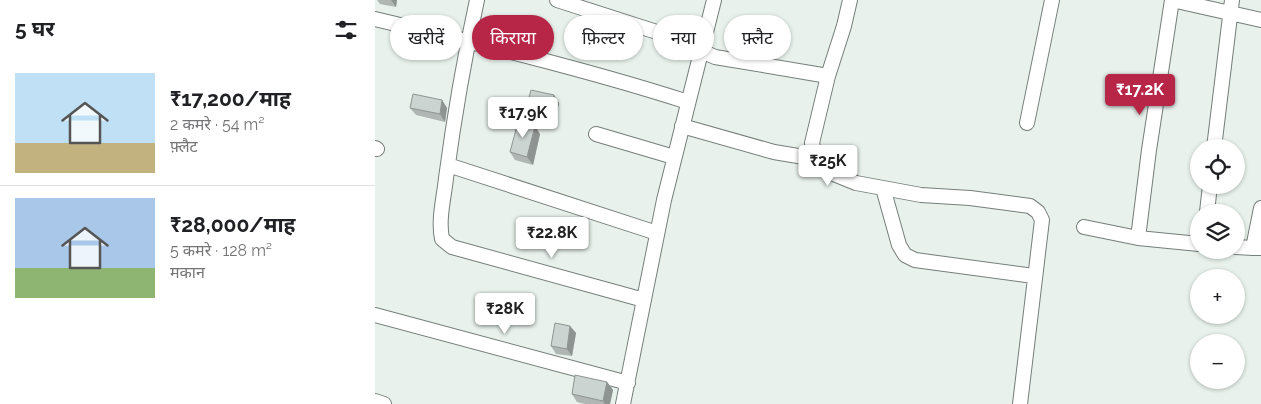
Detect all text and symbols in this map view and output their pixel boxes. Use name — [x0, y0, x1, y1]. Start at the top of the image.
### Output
chip: खरीदें — [390, 15, 462, 60]
chip: किराया — [472, 15, 554, 60]
chip: फ़िल्टर — [564, 15, 643, 60]
chip: नया — [653, 15, 714, 60]
chip: फ़्लैट — [724, 15, 791, 60]
text: 5 घर — [15, 16, 55, 41]
icon: filters — [332, 16, 360, 44]
pin: ₹17.2K — [1099, 74, 1181, 116]
text: ₹17.2K — [1116, 80, 1164, 99]
text: ₹17,200/माह — [170, 86, 291, 111]
icon: home — [55, 93, 115, 153]
pin: ₹17.9K — [482, 96, 564, 139]
text: ₹17.9K — [499, 103, 547, 122]
text: 2 कमरे · 54 m² — [170, 115, 264, 134]
text: फ़्लैट — [170, 137, 198, 156]
map controls — [1190, 139, 1245, 389]
button: locate — [1190, 139, 1245, 194]
pin: ₹25K — [798, 144, 858, 187]
text: ₹25K — [809, 151, 847, 170]
button: layers — [1190, 204, 1245, 259]
text: ₹28,000/माह — [170, 212, 296, 237]
pin: ₹22.8K — [511, 216, 593, 259]
icon: home — [55, 218, 115, 278]
text: ₹22.8K — [527, 223, 577, 242]
text: 5 कमरे · 128 m² — [170, 241, 272, 260]
text: मकान — [170, 263, 205, 282]
button: + — [1190, 269, 1245, 324]
pin: ₹28K — [475, 292, 535, 335]
text: ₹28K — [486, 299, 524, 318]
button: − — [1190, 334, 1245, 389]

